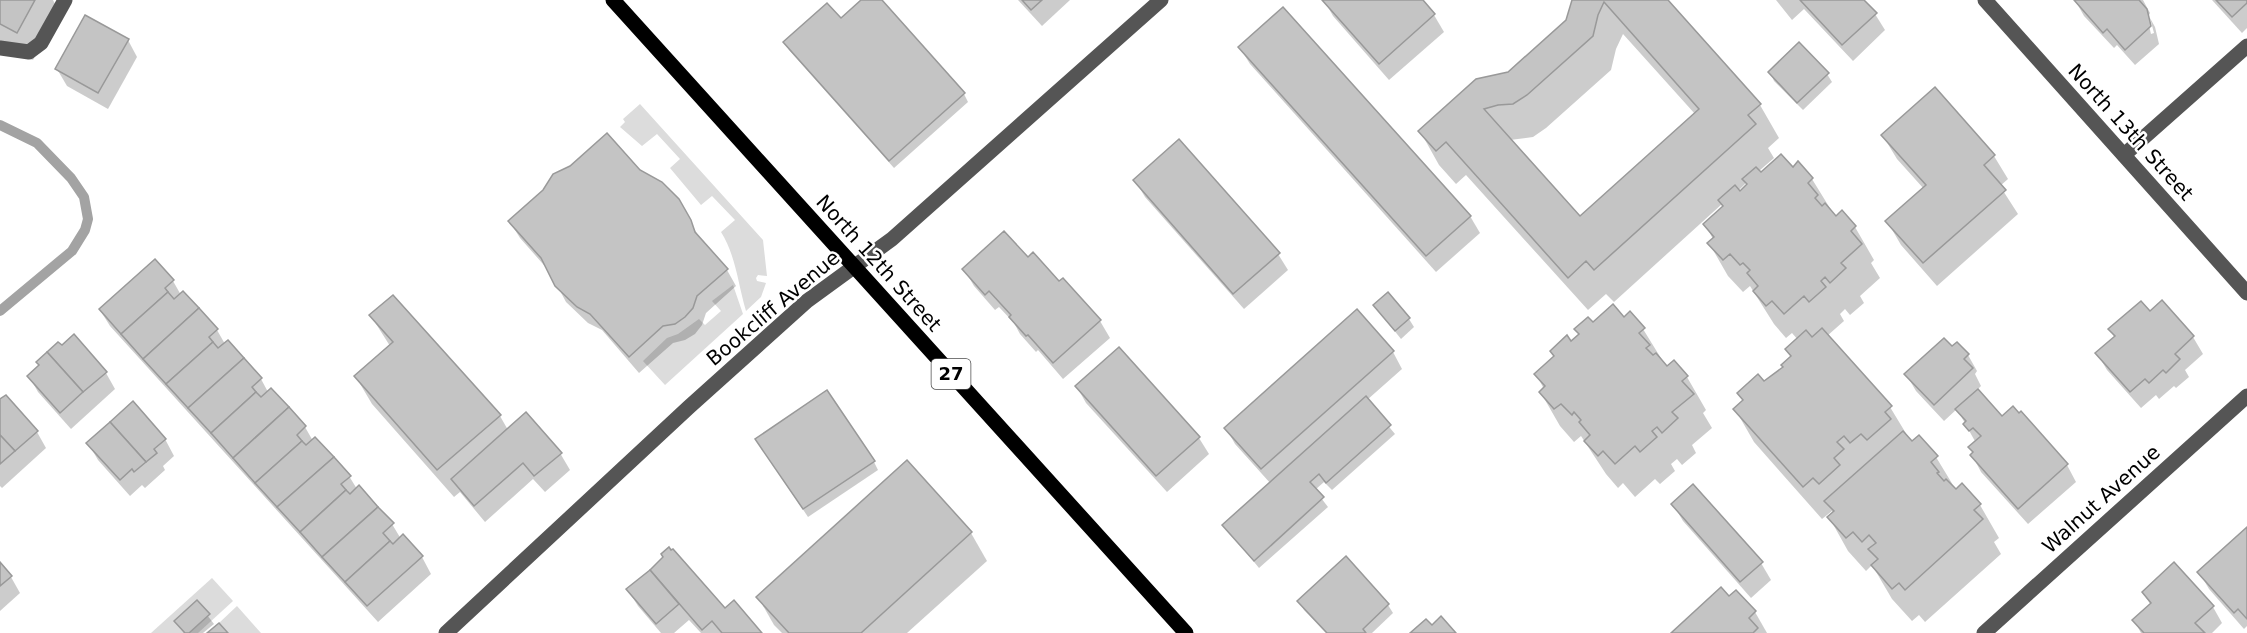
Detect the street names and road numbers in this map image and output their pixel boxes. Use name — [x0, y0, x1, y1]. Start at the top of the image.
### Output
street label: North 13th Street — [2063, 59, 2199, 205]
street label: North 12th Street — [811, 190, 947, 336]
street label: Bookcliff Avenue — [702, 245, 844, 371]
road number: 27 — [932, 359, 970, 389]
street label: Walnut Avenue — [2037, 440, 2165, 558]

